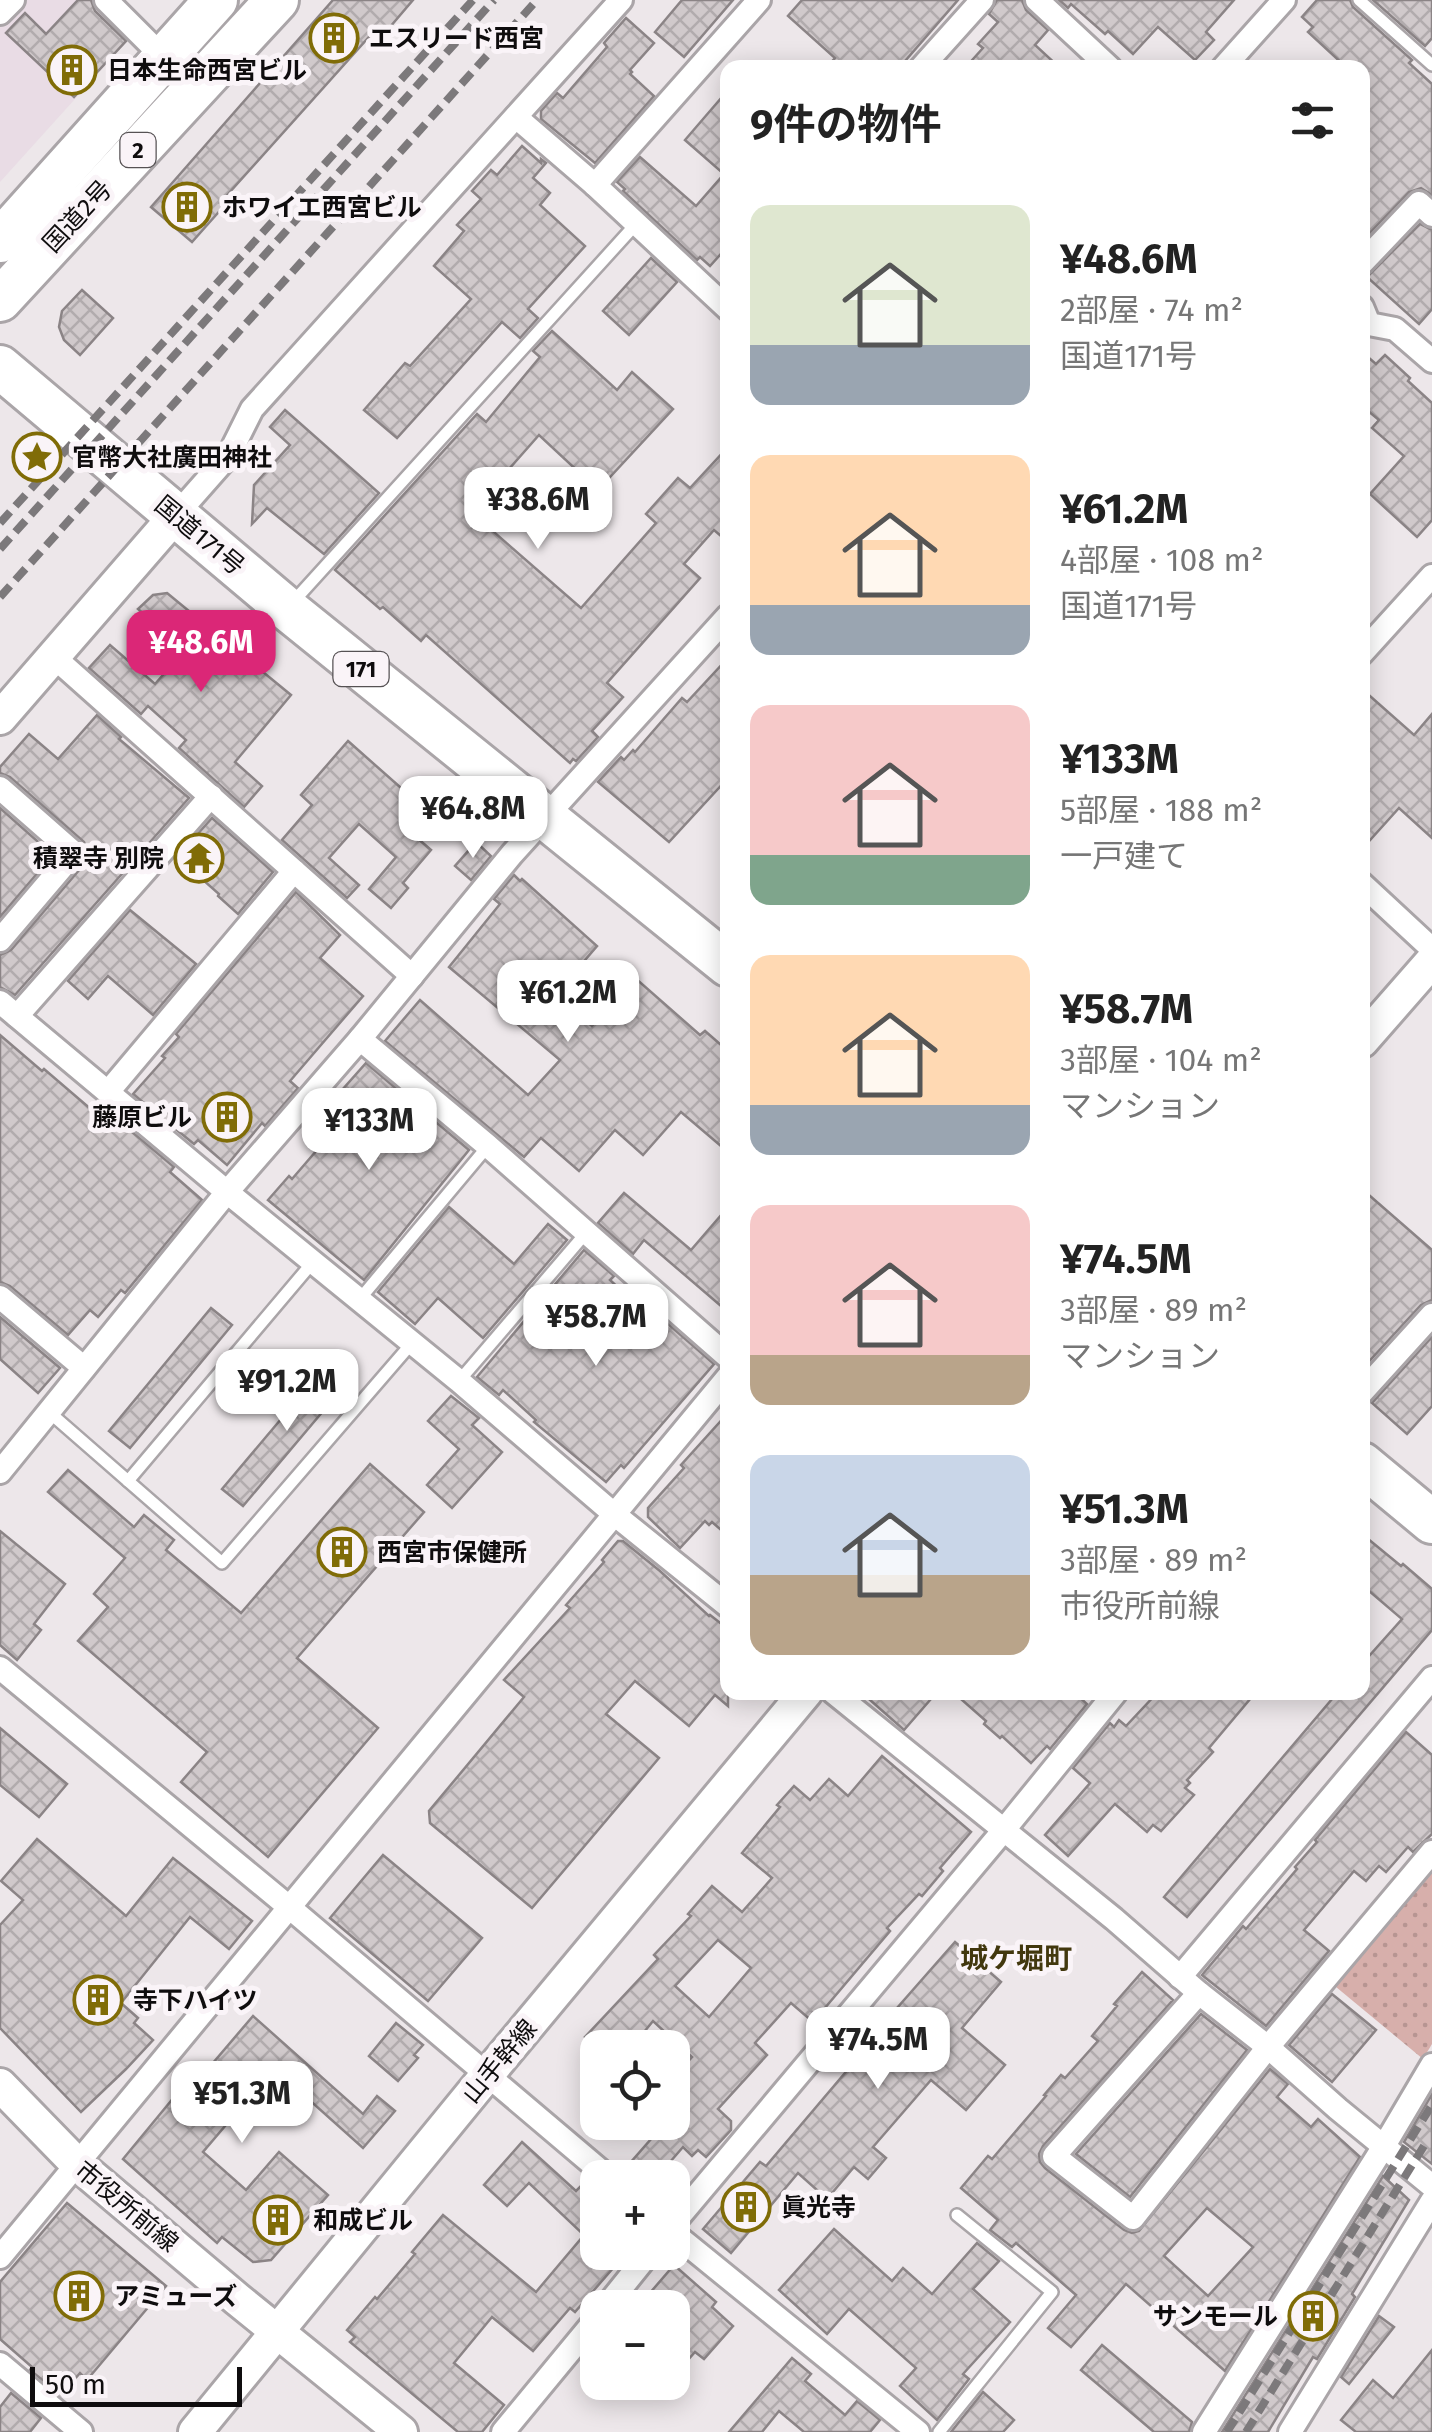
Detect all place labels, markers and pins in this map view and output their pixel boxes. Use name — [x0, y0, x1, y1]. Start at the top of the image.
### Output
building icon: エスリード西宮 — [308, 12, 360, 64]
place label: エスリード西宮 — [369, 24, 544, 54]
building icon: 日本生命西宮ビル — [46, 44, 98, 96]
place label: 日本生命西宮ビル — [107, 56, 307, 86]
building icon: ホワイエ西宮ビル — [161, 181, 213, 233]
place label: ホワイエ西宮ビル — [222, 193, 422, 223]
place icon: 官幣大社廣田神社 — [11, 431, 63, 483]
place label: 官幣大社廣田神社 — [72, 443, 272, 473]
pin: ¥38.6M — [457, 467, 619, 552]
pin: ¥48.6M — [120, 610, 282, 695]
pin: ¥64.8M — [392, 776, 554, 861]
temple icon: 積翠寺 別院 — [173, 832, 225, 884]
place label: 積翠寺 別院 — [33, 844, 164, 874]
pin: ¥61.2M — [487, 960, 649, 1045]
pin: ¥133M — [299, 1088, 439, 1173]
building icon: 藤原ビル — [201, 1091, 253, 1143]
place label: 藤原ビル — [92, 1103, 192, 1133]
pin: ¥58.7M — [515, 1284, 677, 1369]
pin: ¥91.2M — [206, 1349, 368, 1434]
building icon: 西宮市保健所 — [316, 1526, 368, 1578]
place label: 西宮市保健所 — [377, 1538, 527, 1568]
building icon: 寺下ハイツ — [72, 1974, 124, 2026]
place label: 寺下ハイツ — [133, 1986, 258, 2016]
pin: ¥74.5M — [797, 2007, 959, 2092]
pin: ¥51.3M — [161, 2061, 323, 2146]
building icon: 眞光寺 — [720, 2181, 772, 2233]
place label: 眞光寺 — [781, 2193, 856, 2223]
building icon: 和成ビル — [252, 2194, 304, 2246]
place label: 和成ビル — [313, 2206, 413, 2236]
building icon: アミューズ — [53, 2270, 105, 2322]
place label: アミューズ — [114, 2282, 237, 2312]
building icon: サンモール — [1287, 2290, 1339, 2342]
place label: サンモール — [1153, 2302, 1278, 2332]

